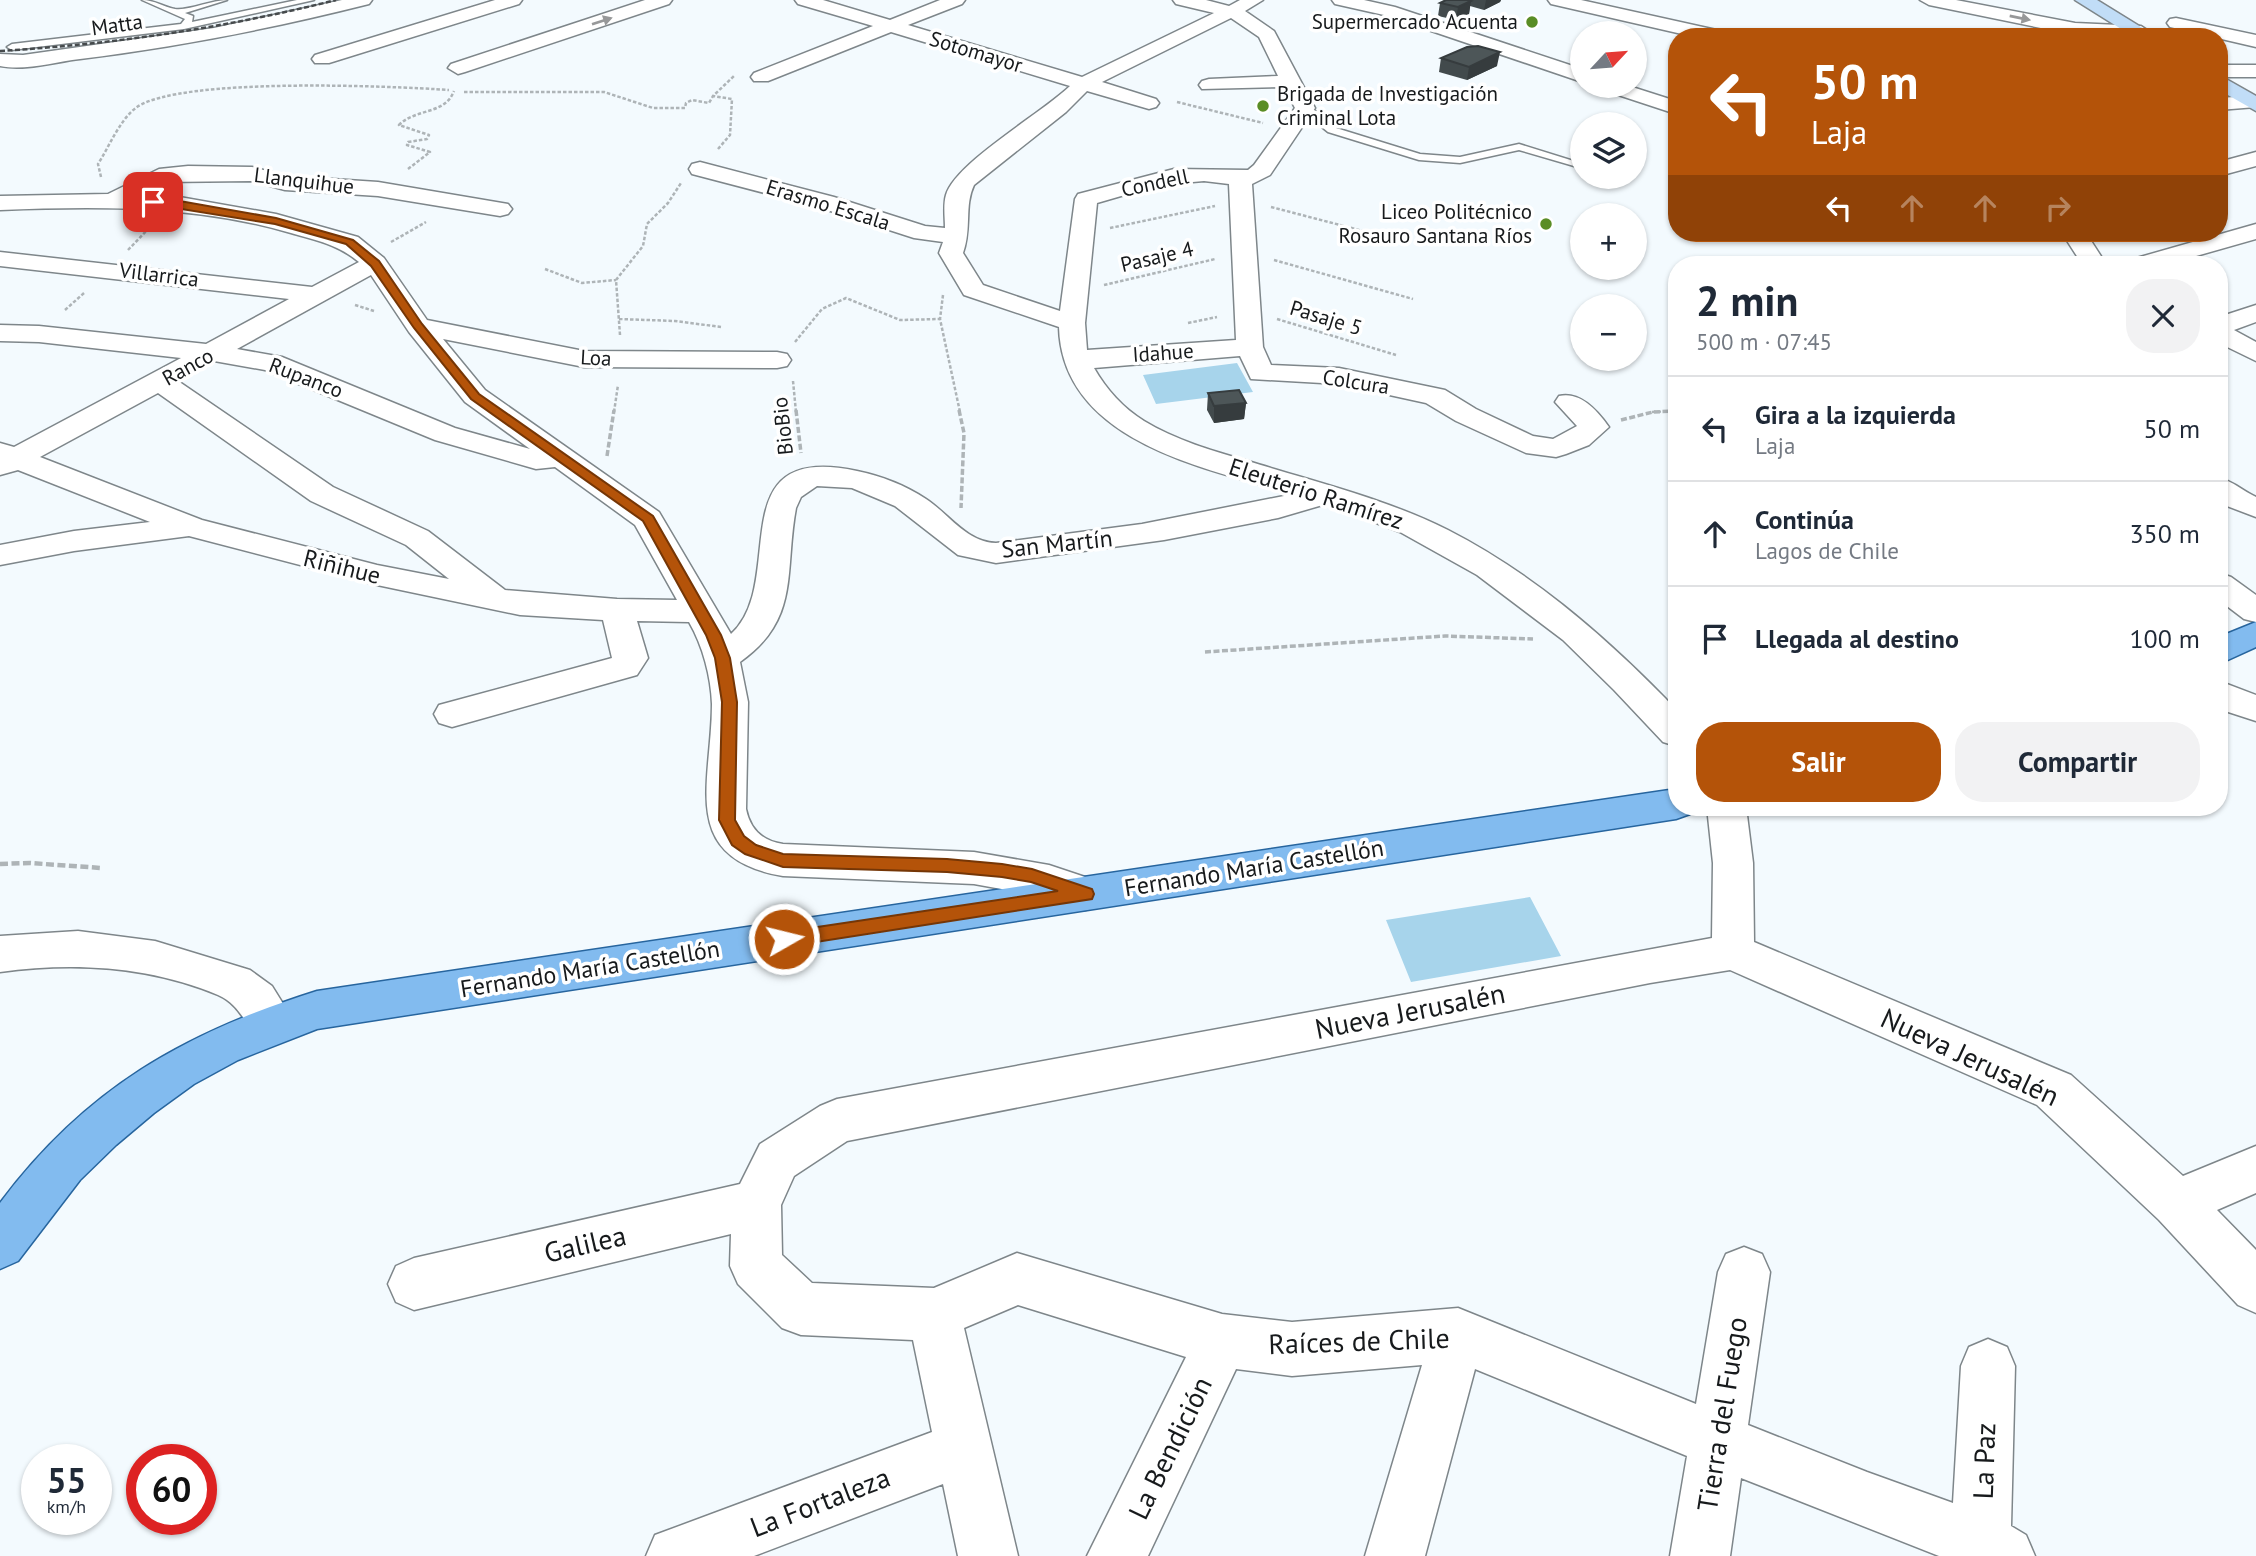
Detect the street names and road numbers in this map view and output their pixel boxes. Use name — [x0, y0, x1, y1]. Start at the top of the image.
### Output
street label: Matta — [89, 8, 144, 41]
street label: Sotomayor — [926, 25, 1026, 78]
street label: Llanquihue — [252, 161, 356, 200]
street label: Condell — [1119, 162, 1191, 203]
street label: Erasmo Escala — [763, 173, 893, 236]
street label: Pasaje 4 — [1118, 235, 1196, 278]
street label: Villarrica — [117, 256, 200, 293]
street label: Pasaje 5 — [1287, 294, 1365, 341]
street label: Idahue — [1131, 337, 1194, 368]
street label: Ranco — [157, 342, 218, 392]
street label: Loa — [580, 343, 612, 372]
street label: Rupanco — [265, 351, 347, 404]
street label: Colcura — [1321, 363, 1391, 400]
street label: BioBio — [766, 396, 799, 456]
street label: Eleuterio Ramírez — [1225, 451, 1407, 536]
street label: San Martín — [1000, 522, 1114, 565]
street label: Riñihue — [300, 542, 384, 591]
street label: Fernando María Castellón — [1122, 832, 1386, 903]
street label: Fernando María Castellón — [458, 933, 722, 1004]
street label: Nueva Jerusalén — [1312, 974, 1508, 1047]
street label: Nueva Jerusalén — [1875, 999, 2065, 1114]
street label: Galilea — [540, 1216, 629, 1271]
street label: Tierra del Fuego — [1688, 1314, 1755, 1514]
street label: Raíces de Chile — [1268, 1319, 1450, 1362]
street label: La Bendición — [1119, 1370, 1220, 1525]
street label: La Paz — [1964, 1422, 2003, 1500]
street label: La Fortaleza — [745, 1458, 895, 1545]

